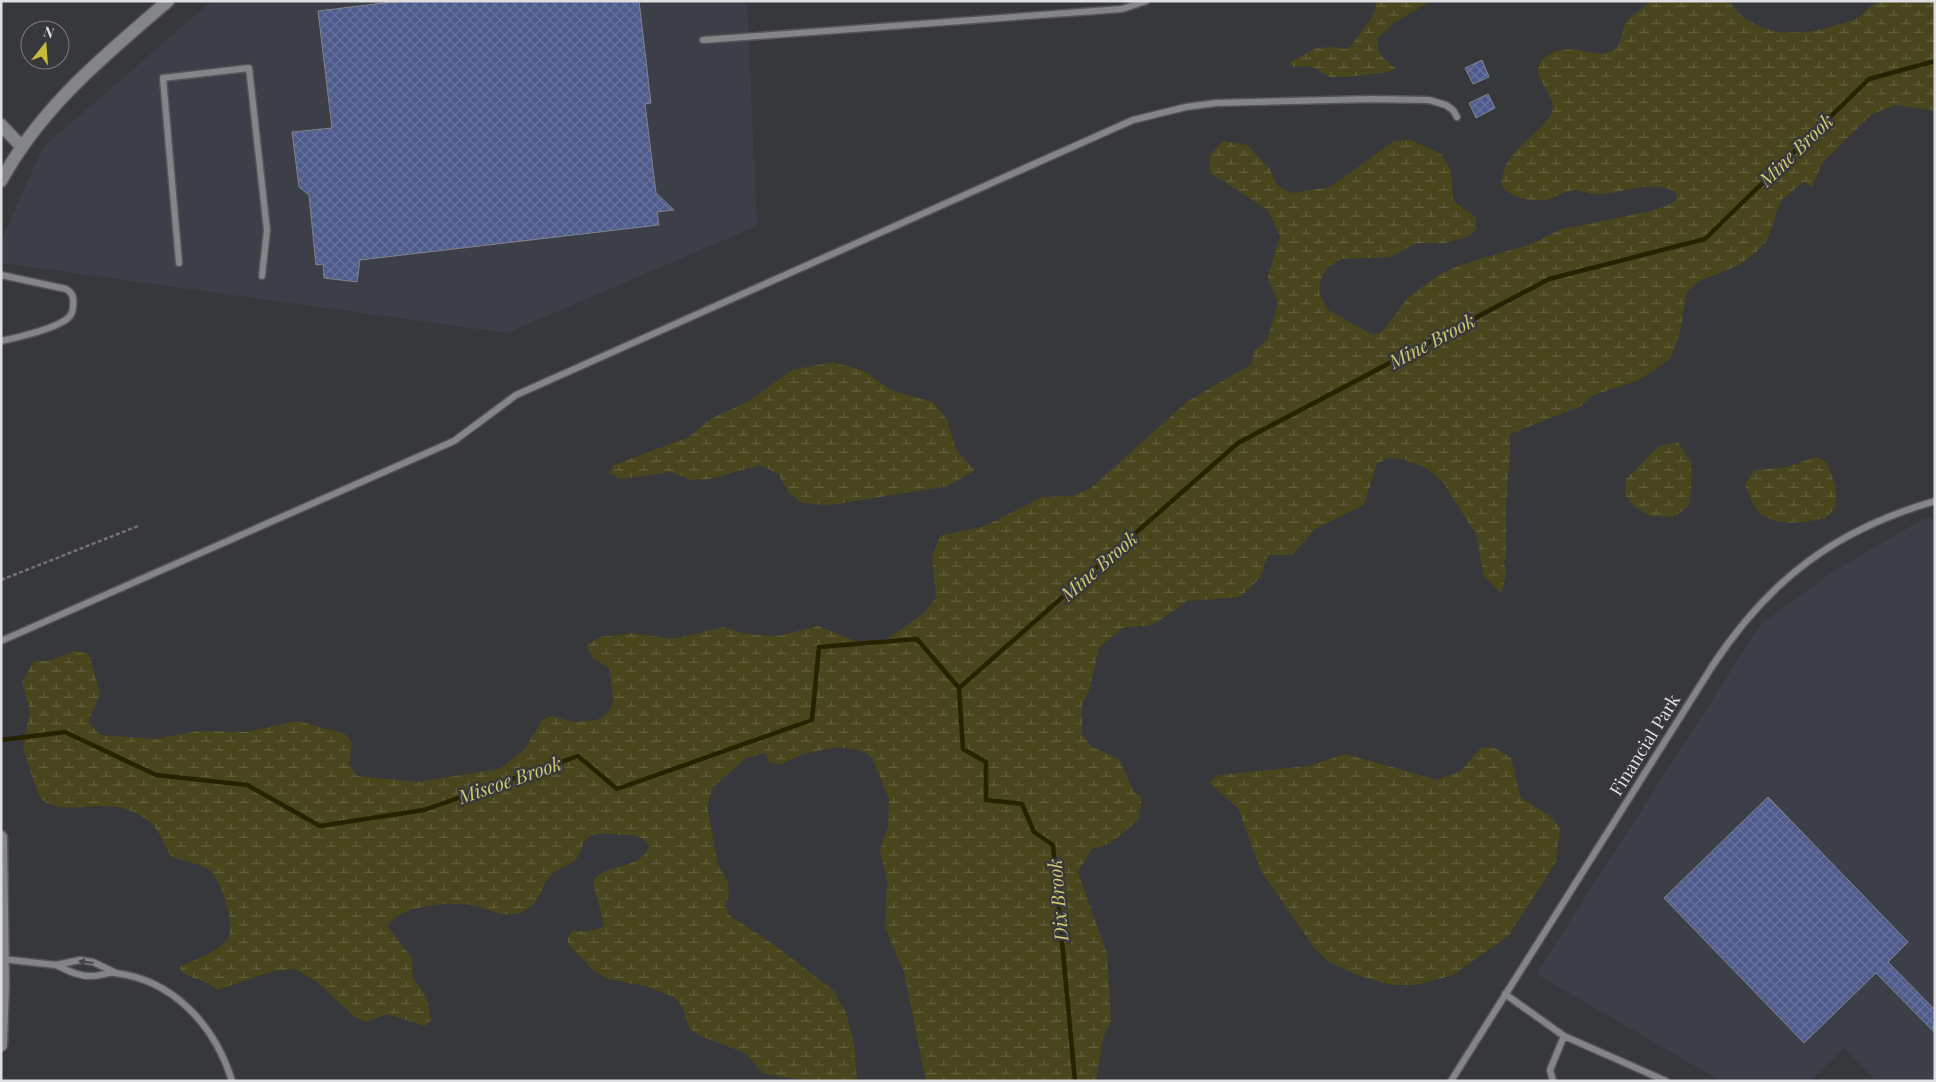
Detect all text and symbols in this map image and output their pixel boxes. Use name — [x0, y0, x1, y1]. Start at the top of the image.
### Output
north arrow — [20, 20, 70, 70]
text: N — [41, 22, 57, 43]
water label: Mine Brook — [1752, 107, 1838, 192]
water label: Mine Brook — [1383, 306, 1479, 374]
water label: Mine Brook — [1054, 524, 1143, 607]
street label: Financial Park — [1603, 689, 1685, 800]
water label: Miscoe Brook — [454, 749, 565, 809]
water label: Dix Brook — [1040, 858, 1074, 943]
one-way arrow — [77, 958, 93, 966]

